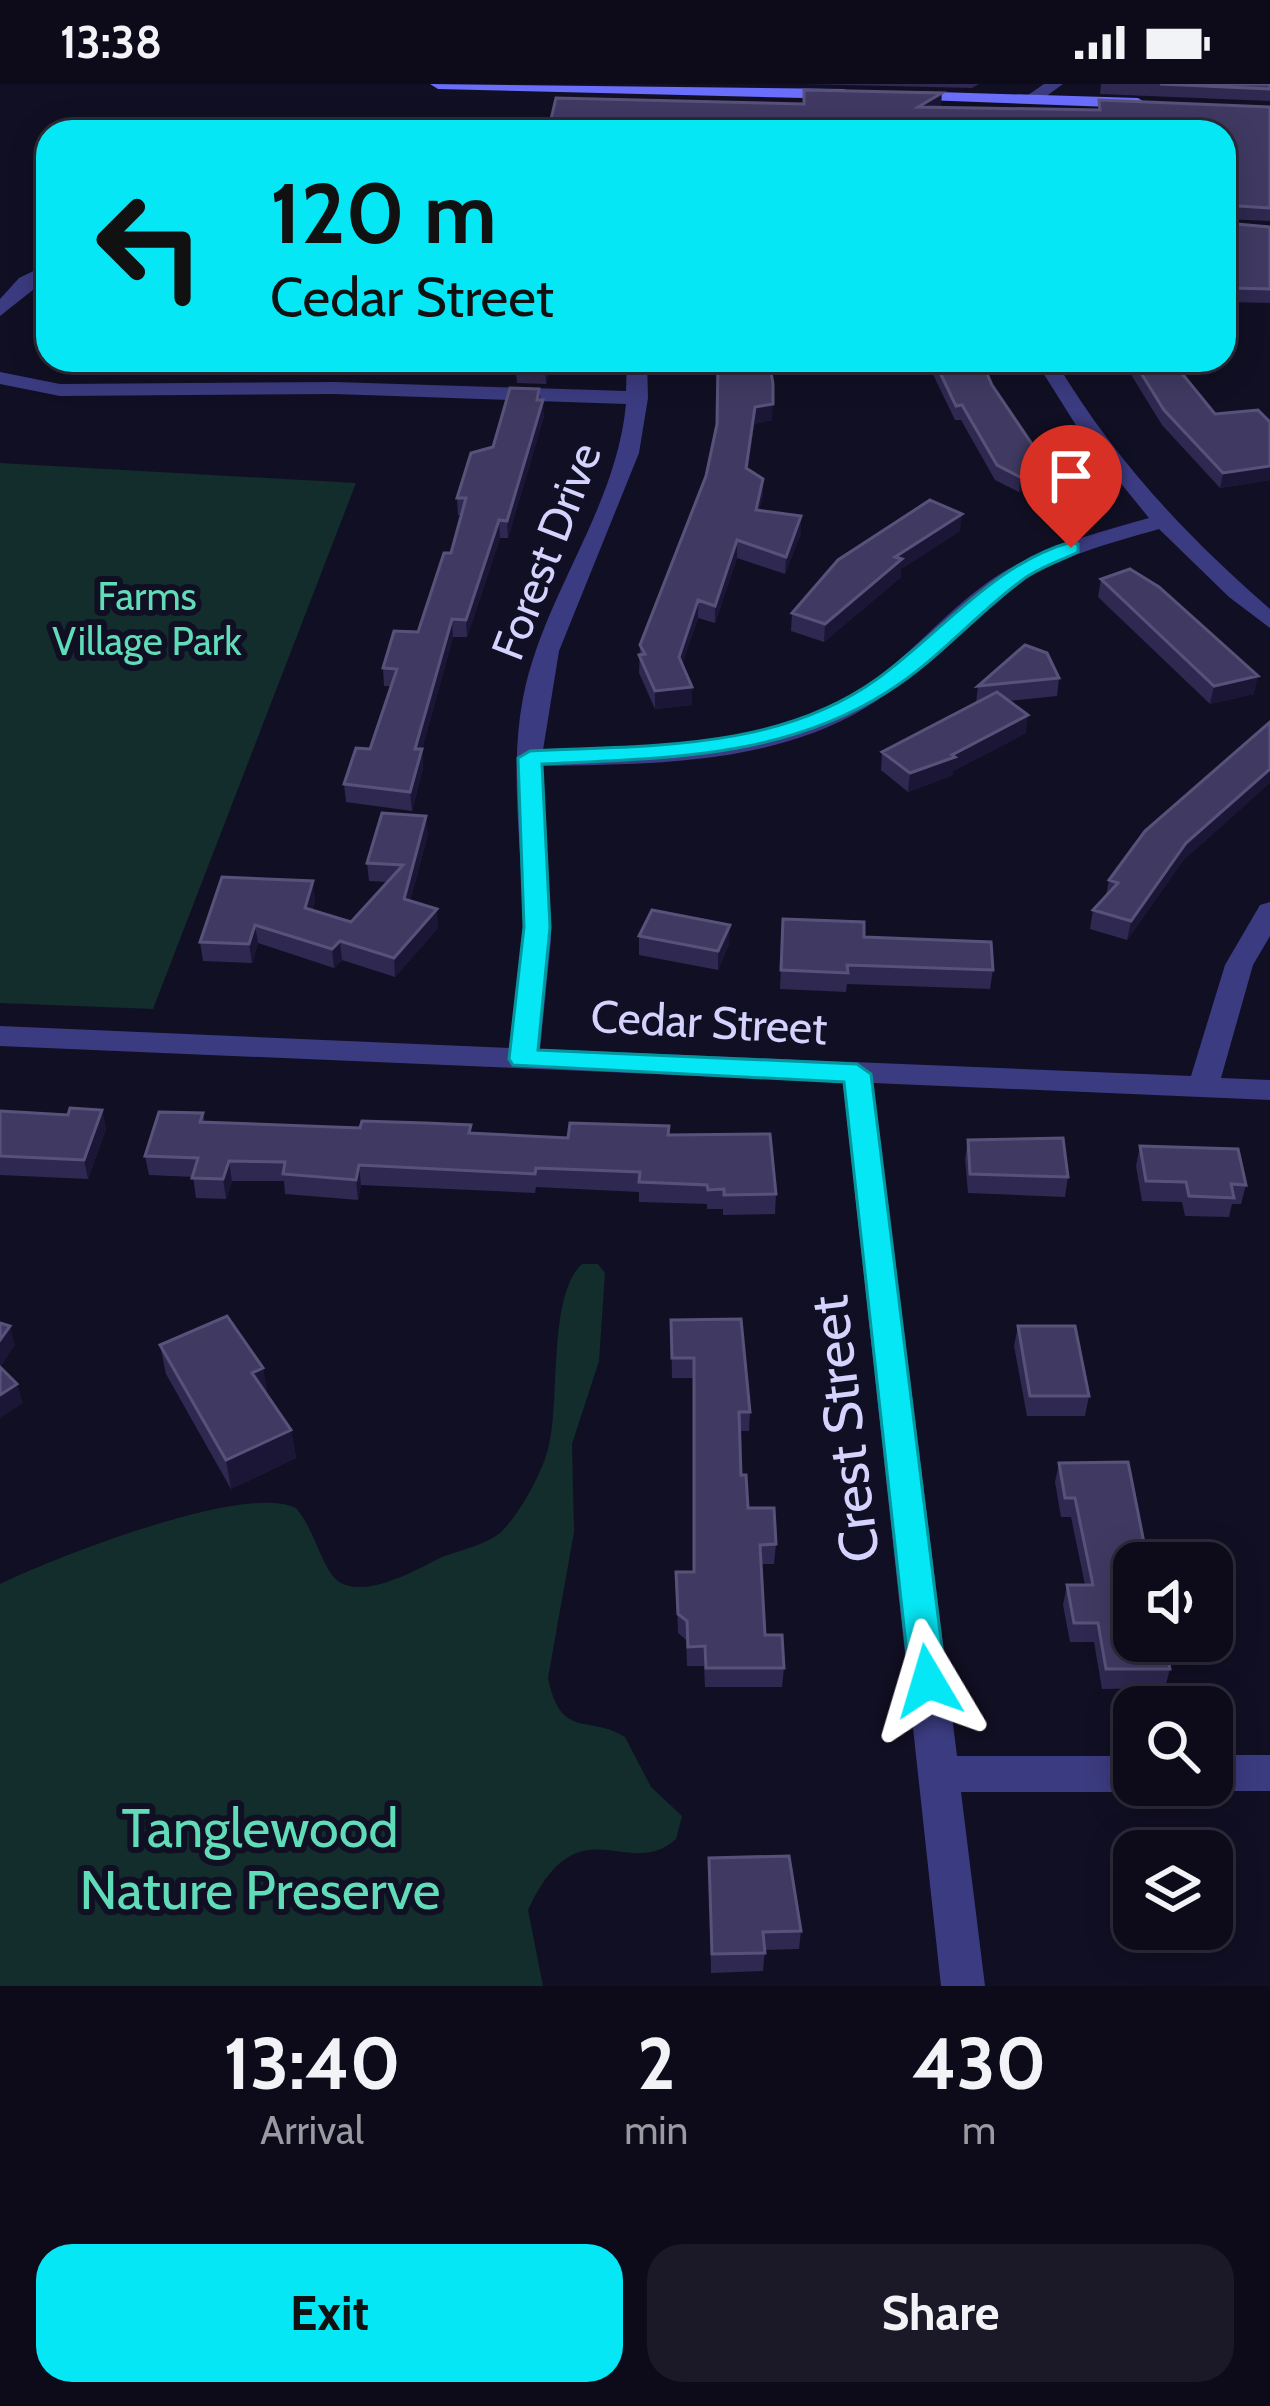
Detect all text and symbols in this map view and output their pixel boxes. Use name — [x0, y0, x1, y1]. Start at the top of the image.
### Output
text: 13:38 — [60, 15, 162, 69]
text: 120 m — [270, 162, 497, 264]
icon: left — [72, 168, 228, 324]
text: Cedar Street — [270, 264, 554, 330]
pin — [1020, 425, 1122, 548]
street label: Forest Drive — [480, 435, 612, 667]
icon: arrive — [1038, 443, 1104, 509]
park label: Farms Village Park — [52, 572, 242, 665]
street label: Cedar Street — [589, 989, 829, 1055]
street label: Crest Street — [795, 1292, 893, 1566]
map controls — [1113, 1542, 1233, 1950]
button: sound — [1113, 1542, 1233, 1662]
position arrow — [865, 1618, 991, 1744]
button: search — [1113, 1686, 1233, 1806]
park label: Tanglewood Nature Preserve — [80, 1795, 440, 1923]
button: layers — [1113, 1830, 1233, 1950]
text: 13:40 — [224, 2020, 401, 2107]
text: 2 — [637, 2020, 675, 2107]
text: 430 — [912, 2020, 1046, 2107]
text: Arrival — [260, 2106, 364, 2154]
text: min — [624, 2106, 688, 2154]
text: m — [962, 2106, 996, 2154]
button: Exit — [36, 2244, 623, 2382]
button: Share — [647, 2244, 1234, 2382]

